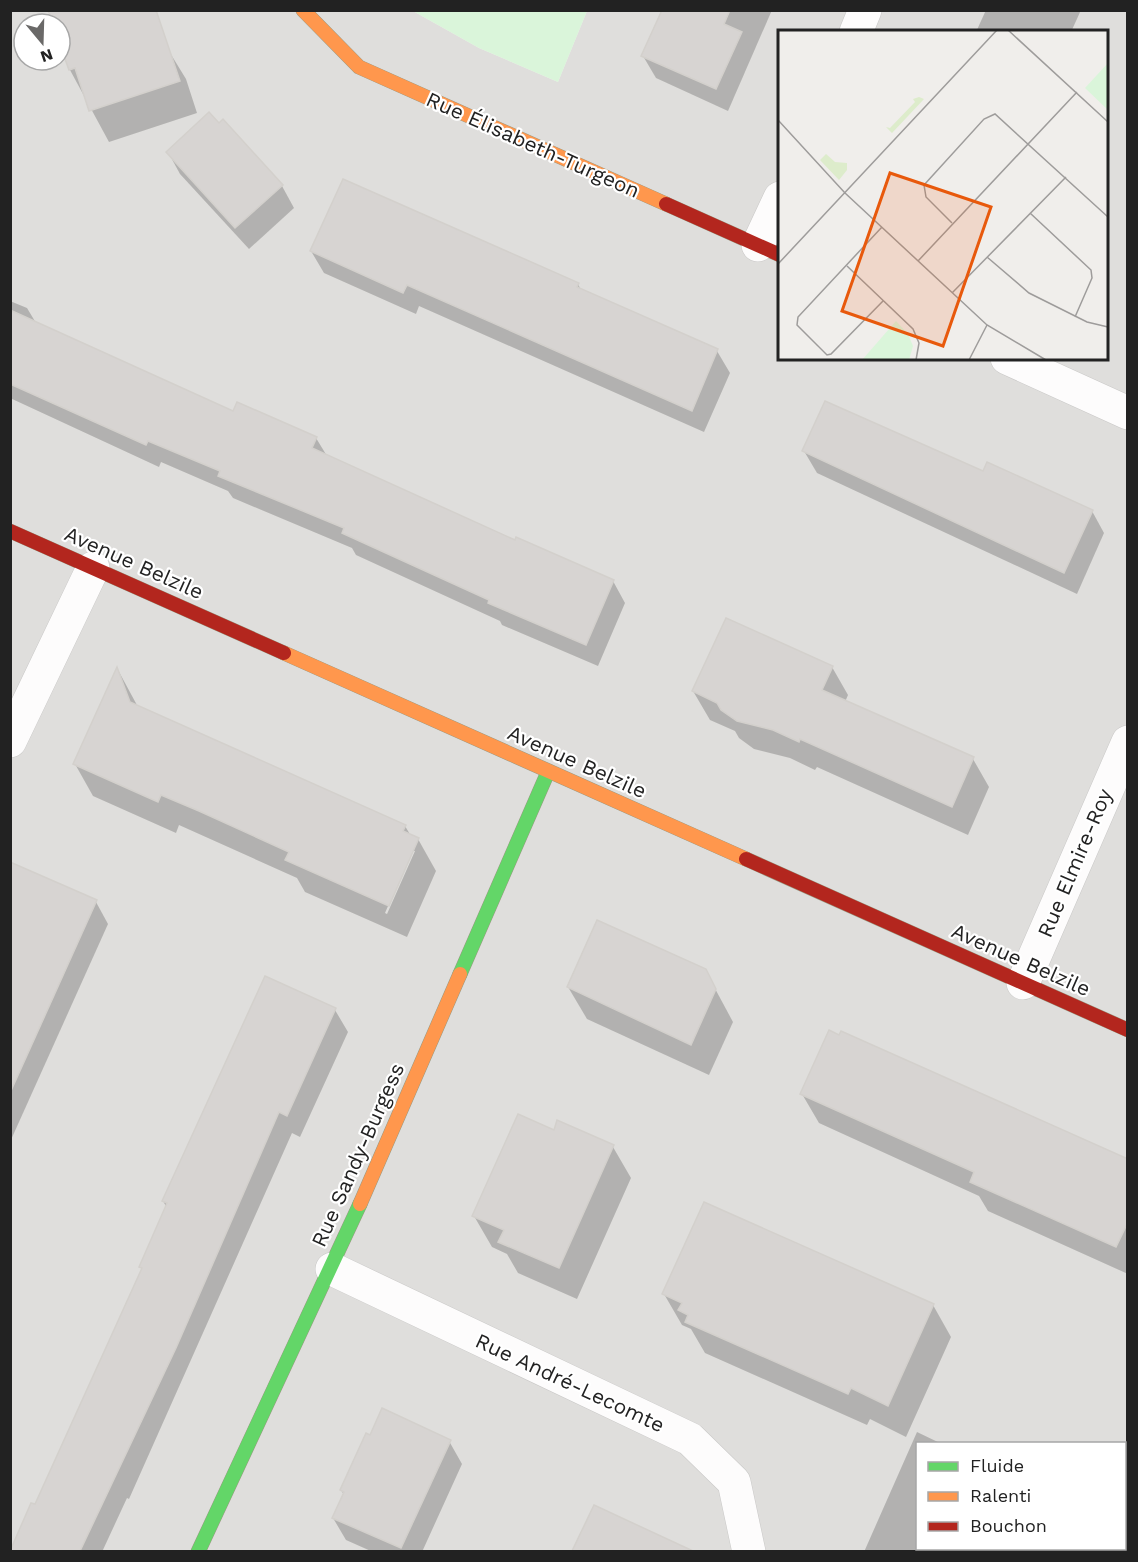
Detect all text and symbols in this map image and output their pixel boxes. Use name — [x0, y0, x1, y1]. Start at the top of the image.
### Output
north arrow — [12, 12, 72, 72]
inset map — [778, 30, 1108, 360]
text: N — [38, 45, 55, 67]
street label: Rue Élisabeth-Turgeon — [423, 86, 644, 203]
street label: Avenue Belzile — [61, 521, 207, 604]
street label: Avenue Belzile — [504, 720, 650, 803]
street label: Rue Elmire-Roy — [1032, 785, 1117, 941]
street label: Avenue Belzile — [948, 918, 1094, 1001]
street label: Rue Sandy-Burgess — [306, 1059, 409, 1251]
street label: Rue André-Lecomte — [472, 1328, 669, 1437]
legend — [916, 1442, 1126, 1550]
text: Fluide — [970, 1455, 1024, 1476]
text: Ralenti — [970, 1485, 1031, 1506]
text: Bouchon — [970, 1515, 1047, 1536]

